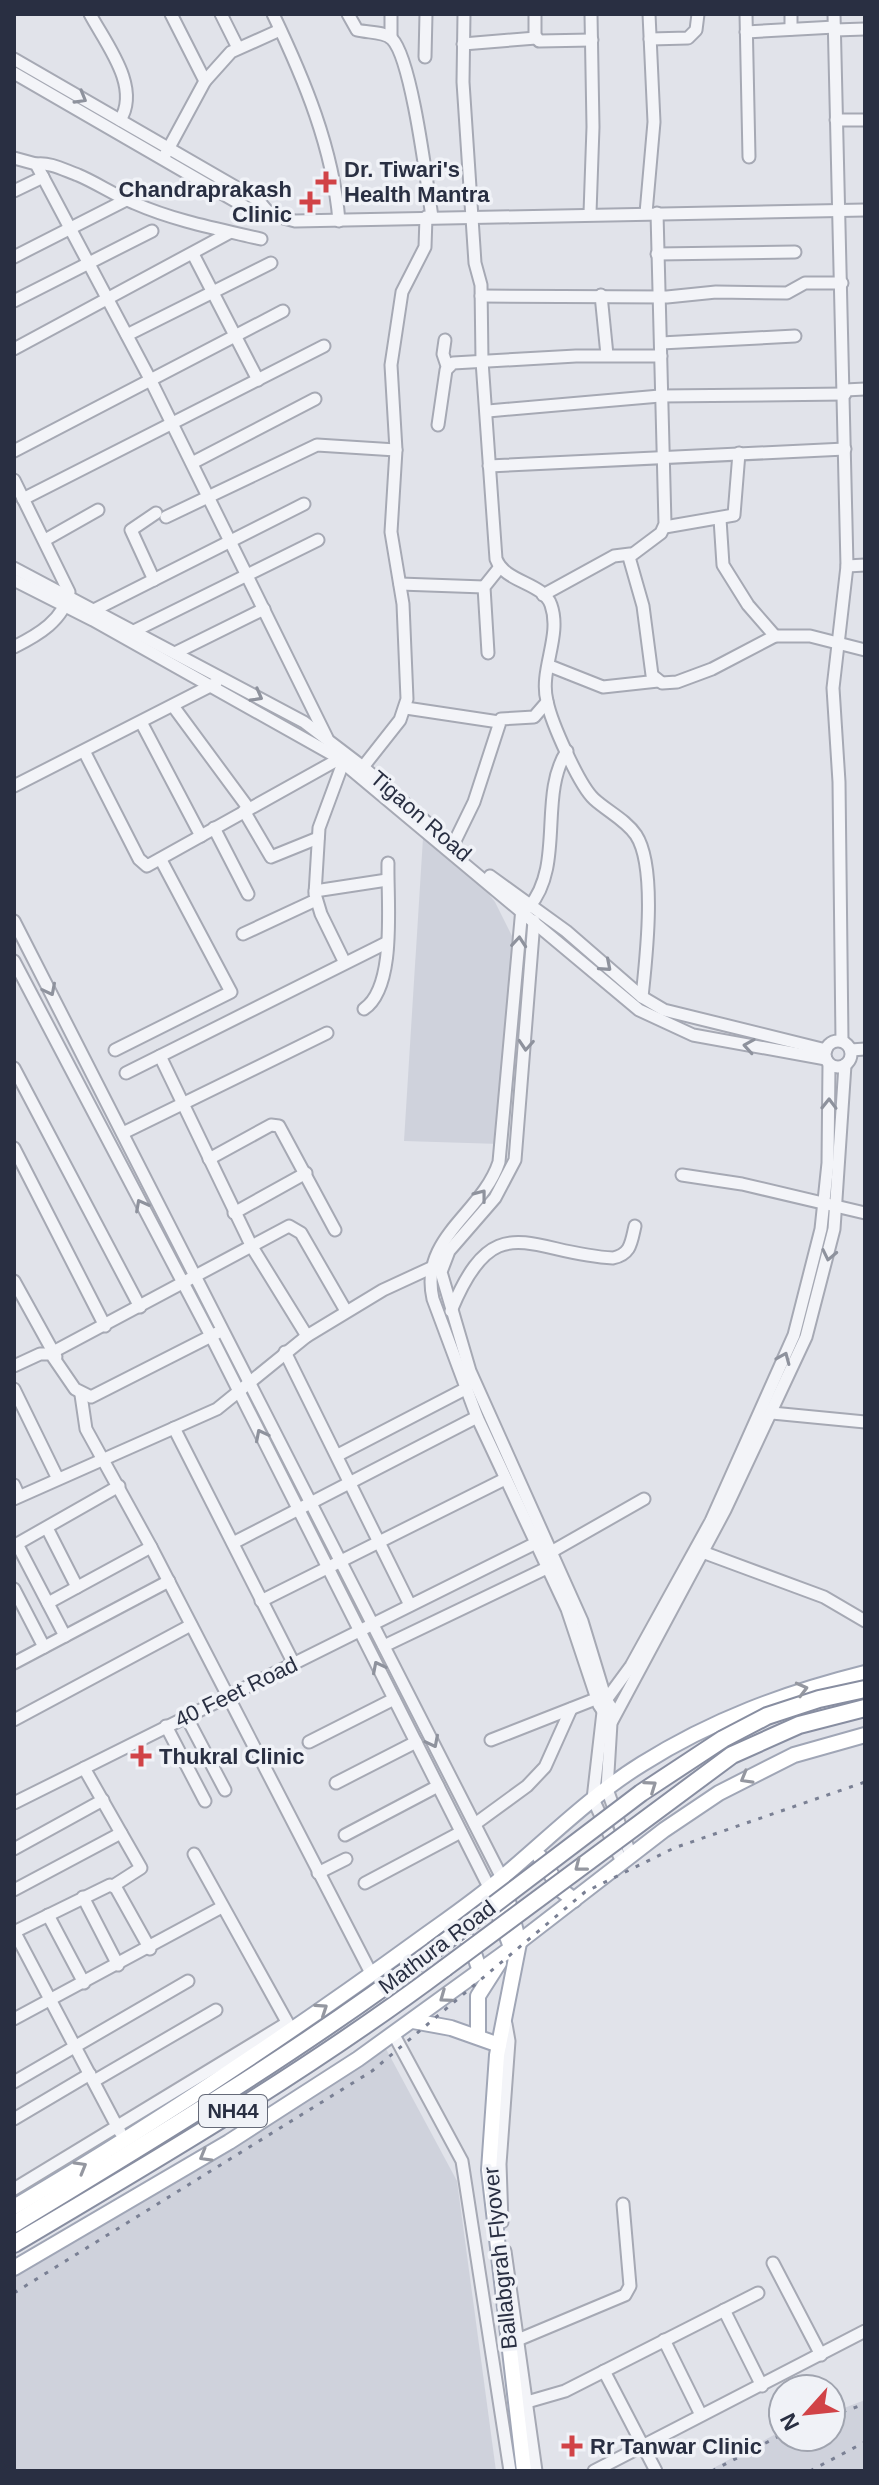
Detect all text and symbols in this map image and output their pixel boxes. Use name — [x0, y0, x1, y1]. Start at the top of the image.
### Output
one-way arrow — [73, 88, 87, 104]
place label: Dr. Tiwari's Health Mantra — [344, 157, 490, 207]
marker: Dr. Tiwari's Health Mantra — [315, 171, 337, 193]
place label: Chandraprakash Clinic — [118, 177, 292, 227]
marker: Chandraprakash Clinic — [299, 191, 321, 213]
one-way arrow — [248, 686, 263, 701]
street label: Tigaon Road — [366, 766, 476, 866]
one-way arrow — [510, 935, 527, 948]
one-way arrow — [597, 956, 611, 971]
one-way arrow — [40, 982, 55, 996]
one-way arrow — [518, 1039, 535, 1052]
one-way arrow — [742, 1039, 756, 1056]
one-way arrow — [820, 1097, 838, 1110]
one-way arrow — [471, 1189, 485, 1204]
one-way arrow — [136, 1198, 151, 1213]
one-way arrow — [821, 1247, 838, 1261]
one-way arrow — [774, 1352, 790, 1366]
one-way arrow — [256, 1429, 271, 1444]
street label: 40 Feet Road — [171, 1652, 301, 1732]
one-way arrow — [373, 1661, 388, 1676]
one-way arrow — [794, 1681, 808, 1698]
one-way arrow — [423, 1734, 439, 1749]
place label: Thukral Clinic — [159, 1744, 304, 1769]
marker: Thukral Clinic — [130, 1745, 152, 1767]
one-way arrow — [740, 1768, 755, 1784]
one-way arrow — [643, 1781, 657, 1796]
one-way arrow — [574, 1856, 589, 1870]
street label: Mathura Road — [374, 1895, 500, 1999]
one-way arrow — [440, 1987, 454, 2002]
one-way arrow — [313, 2004, 327, 2019]
road number: NH44 — [199, 2095, 267, 2127]
one-way arrow — [199, 2146, 214, 2162]
one-way arrow — [72, 2161, 87, 2177]
street label: Ballabgrah Flyover — [478, 2165, 522, 2351]
north arrow — [767, 2373, 847, 2453]
text: N — [775, 2409, 804, 2435]
place label: Rr Tanwar Clinic — [590, 2434, 762, 2459]
marker: Rr Tanwar Clinic — [561, 2435, 583, 2457]

